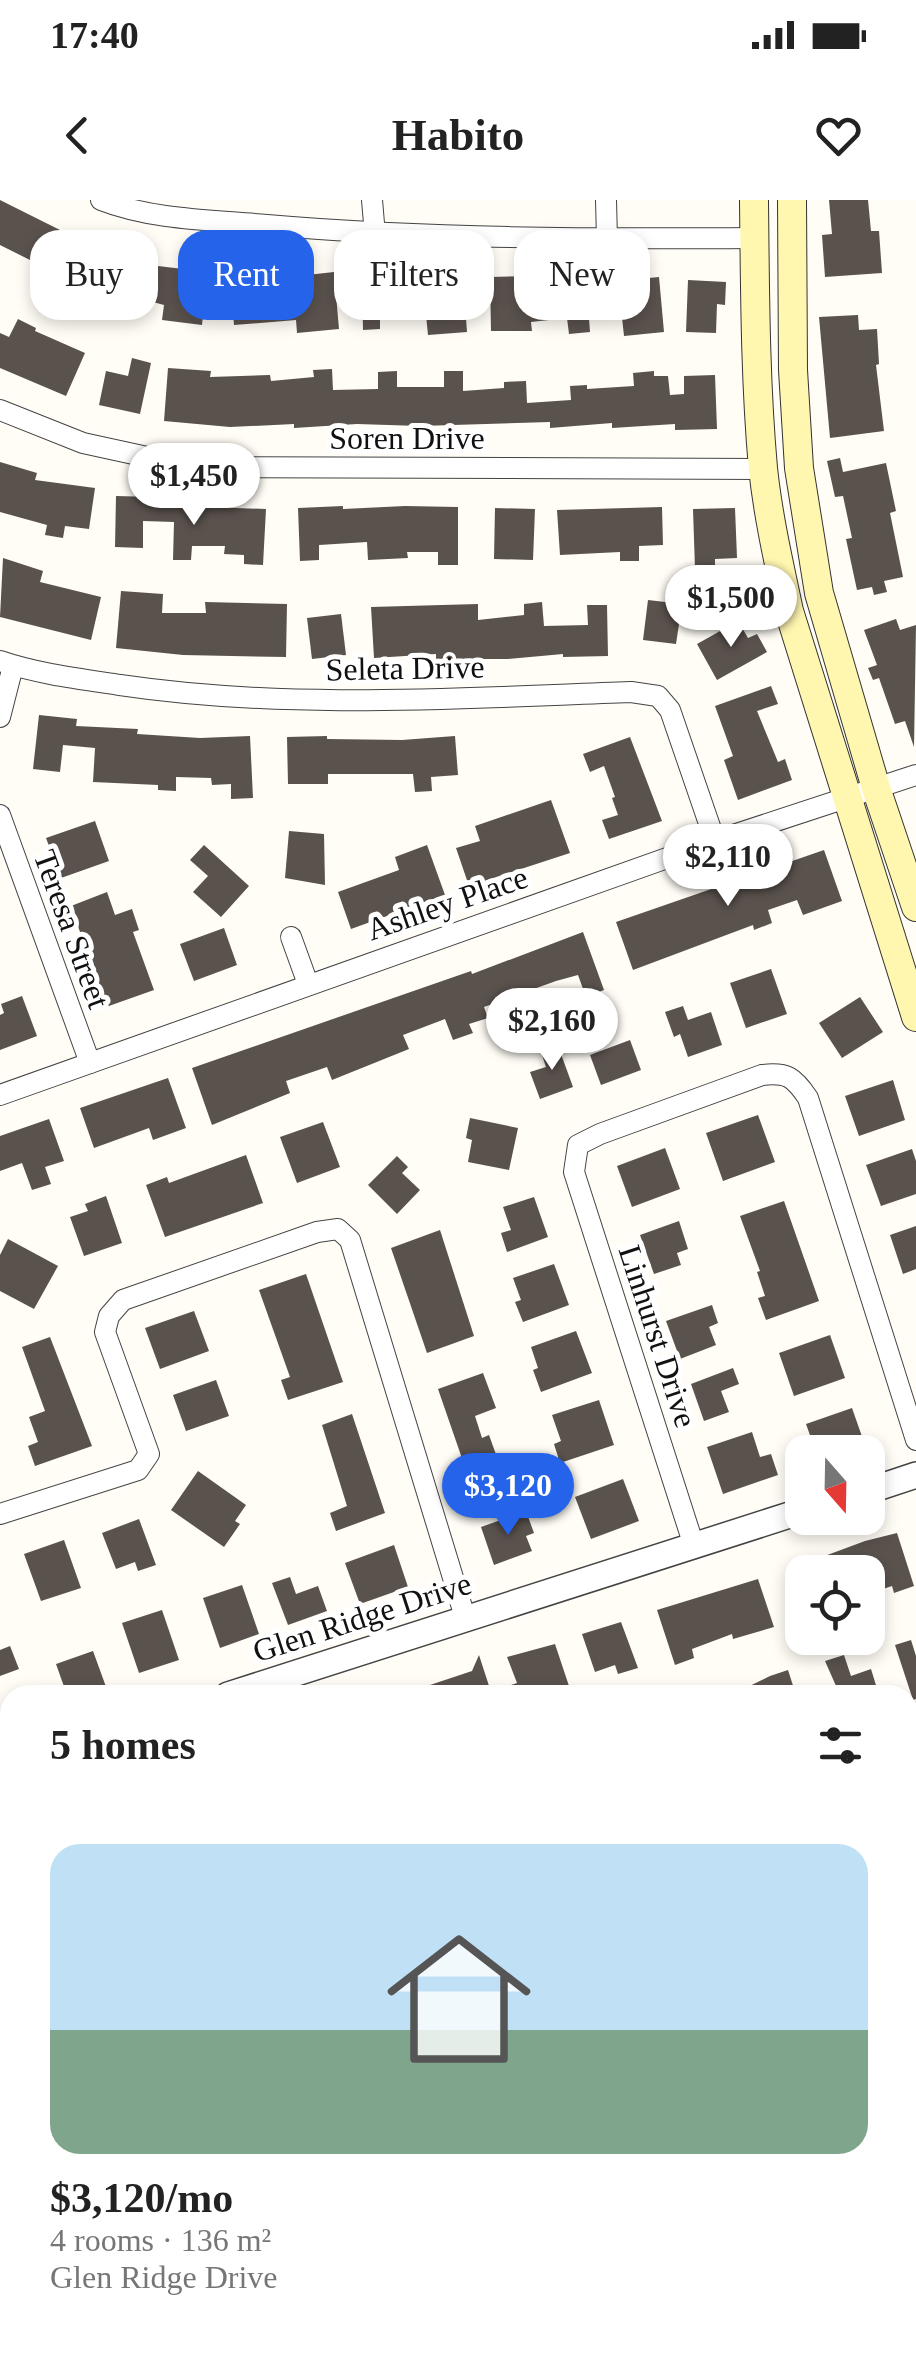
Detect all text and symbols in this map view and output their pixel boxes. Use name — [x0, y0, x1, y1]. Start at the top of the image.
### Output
text: 17:40 — [50, 14, 139, 56]
icon: back — [50, 108, 105, 163]
icon: heart — [811, 108, 866, 163]
text: Habito — [392, 110, 524, 160]
chip: Buy — [30, 230, 158, 320]
chip: Rent — [178, 230, 314, 320]
chip: Filters — [334, 230, 494, 320]
chip: New — [514, 230, 650, 320]
street label: Soren Drive — [329, 420, 485, 456]
pin: $1,450 — [113, 443, 275, 528]
text: $1,450 — [150, 457, 238, 493]
pin: $1,500 — [650, 565, 812, 650]
text: $1,500 — [687, 579, 775, 615]
street label: Seleta Drive — [325, 649, 485, 687]
pin: $2,110 — [647, 824, 809, 909]
text: $2,110 — [685, 838, 771, 874]
street label: Teresa Street — [27, 845, 117, 1013]
street label: Ashley Place — [362, 859, 532, 947]
pin: $2,160 — [471, 988, 633, 1073]
text: $2,160 — [508, 1002, 596, 1038]
street label: Linhurst Drive — [612, 1240, 704, 1432]
north arrow — [785, 1435, 885, 1535]
map controls — [785, 1435, 885, 1655]
pin: $3,120 — [427, 1453, 589, 1538]
text: $3,120 — [464, 1467, 552, 1503]
button: locate — [785, 1555, 885, 1655]
street label: Glen Ridge Drive — [248, 1565, 476, 1669]
icon: filters — [813, 1718, 868, 1773]
text: 5 homes — [50, 1722, 196, 1768]
icon: home — [369, 1909, 549, 2089]
text: $3,120/mo — [50, 2175, 233, 2221]
text: 4 rooms · 136 m² — [50, 2222, 271, 2258]
text: Glen Ridge Drive — [50, 2259, 278, 2295]

